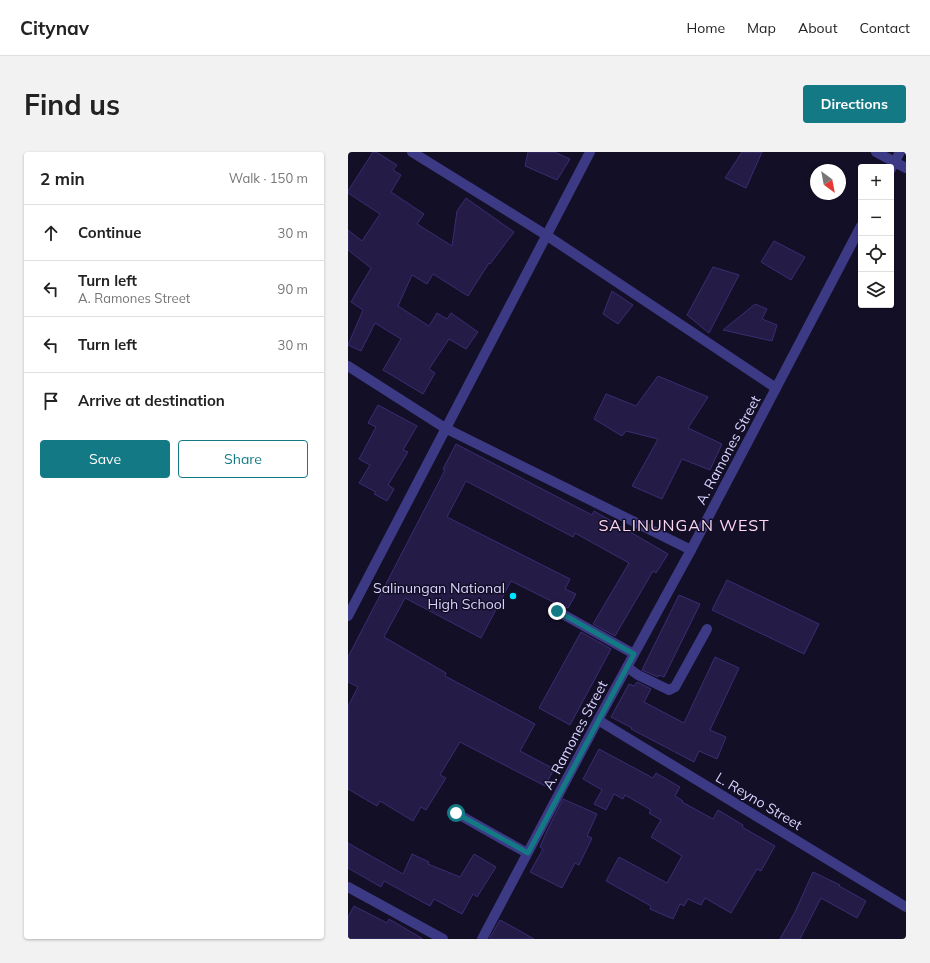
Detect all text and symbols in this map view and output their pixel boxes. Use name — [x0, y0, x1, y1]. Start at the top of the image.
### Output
text: Citynav — [20, 16, 89, 40]
text: Home — [686, 19, 725, 37]
text: Map — [747, 19, 776, 37]
text: About — [798, 19, 838, 37]
text: Contact — [860, 19, 910, 37]
button: Directions — [803, 85, 906, 123]
text: Find us — [24, 87, 120, 122]
north arrow — [810, 164, 846, 200]
map controls — [858, 164, 894, 308]
button: + — [858, 164, 894, 200]
text: 2 min — [40, 168, 85, 189]
text: Walk · 150 m — [229, 170, 308, 186]
button: − — [858, 200, 894, 236]
icon: ahead — [40, 222, 62, 244]
text: Continue — [78, 223, 141, 242]
text: 30 m — [278, 225, 308, 241]
button: locate — [858, 236, 894, 272]
text: Turn left — [78, 271, 137, 290]
button: layers — [858, 272, 894, 308]
icon: left — [40, 278, 62, 300]
text: 90 m — [278, 281, 308, 297]
text: A. Ramones Street — [78, 290, 190, 306]
icon: left — [40, 334, 62, 356]
text: Turn left — [78, 335, 137, 354]
text: 30 m — [278, 337, 308, 353]
icon: arrive — [40, 390, 62, 412]
text: Arrive at destination — [78, 391, 225, 410]
street label: A. Ramones Street — [692, 392, 764, 508]
button: Save — [40, 440, 170, 478]
button: Share — [178, 440, 308, 478]
district label: SALINUNGAN WEST — [598, 515, 770, 535]
place label: Salinungan National High School — [373, 579, 505, 613]
marker: Salinungan National High School — [508, 591, 518, 601]
route end — [548, 602, 566, 620]
street label: A. Ramones Street — [539, 677, 611, 793]
street label: L. Reyno Street — [712, 768, 806, 834]
route start — [447, 804, 465, 822]

